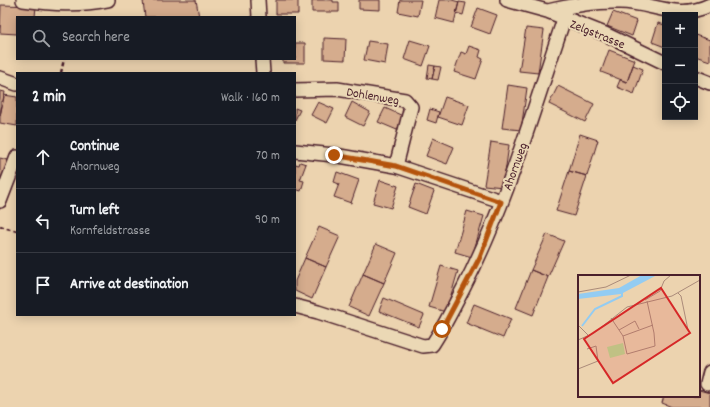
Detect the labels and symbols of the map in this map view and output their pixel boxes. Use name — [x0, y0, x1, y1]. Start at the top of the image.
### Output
street label: Zelgstrasse — [567, 16, 628, 55]
street label: Dohlenweg — [345, 83, 401, 111]
street label: Ahornweg — [499, 140, 534, 193]
route end — [325, 146, 343, 164]
inset map — [578, 275, 700, 397]
route start — [433, 320, 451, 338]

